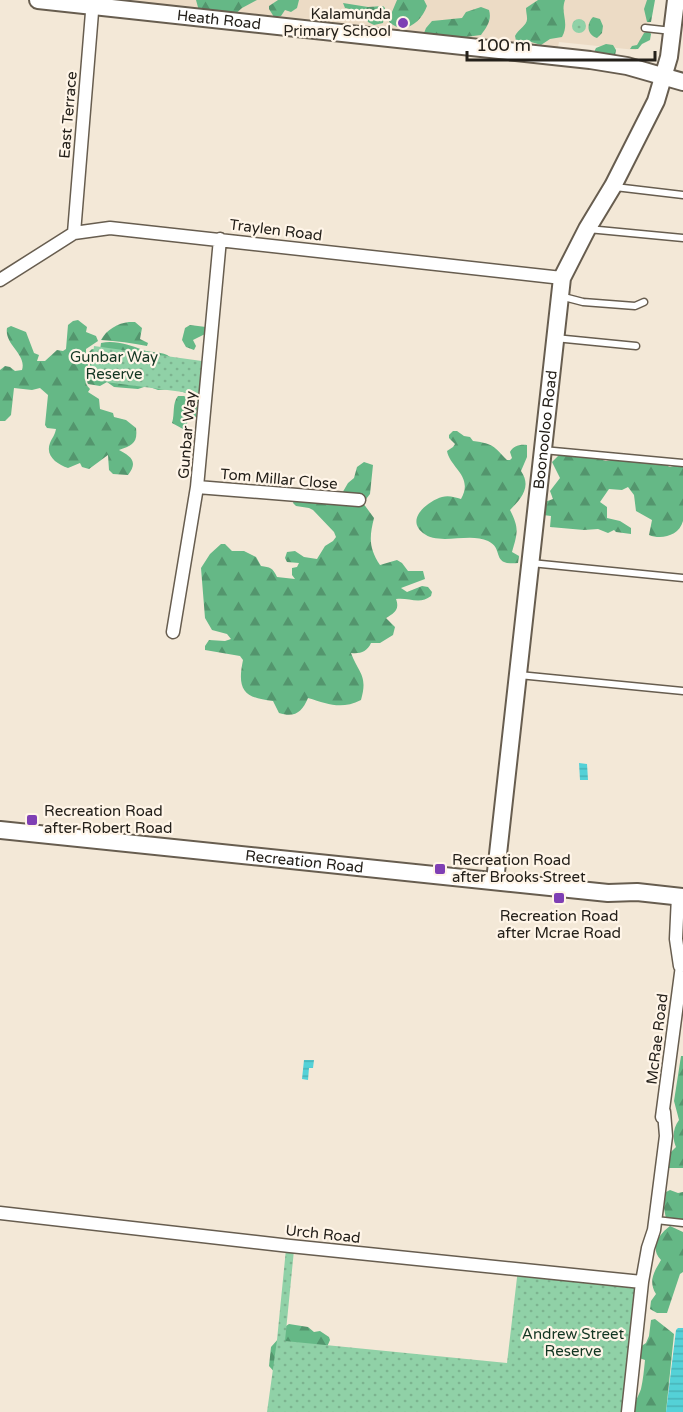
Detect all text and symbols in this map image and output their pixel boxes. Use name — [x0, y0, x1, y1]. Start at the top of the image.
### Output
place label: Kalamunda Primary School — [283, 5, 391, 40]
street label: Heath Road — [176, 6, 262, 33]
marker: Kalamunda Primary School — [396, 16, 410, 30]
scale bar — [467, 24, 654, 62]
text: 100 m — [476, 34, 531, 56]
street label: East Terrace — [55, 71, 81, 159]
street label: Traylen Road — [229, 215, 323, 245]
park label: Gunbar Way Reserve — [70, 348, 158, 383]
street label: Boonooloo Road — [530, 369, 561, 490]
street label: Gunbar Way — [174, 390, 200, 480]
street label: Tom Millar Close — [220, 465, 338, 493]
place label: Recreation Road after Robert Road — [44, 802, 172, 837]
marker: Recreation Road after Robert Road — [25, 813, 39, 827]
street label: Recreation Road — [244, 846, 364, 877]
place label: Recreation Road after Brooks Street — [452, 851, 586, 886]
marker: Recreation Road after Brooks Street — [433, 862, 447, 876]
marker: Recreation Road after Mcrae Road — [552, 891, 566, 905]
place label: Recreation Road after Mcrae Road — [497, 907, 621, 942]
street label: McRae Road — [642, 993, 672, 1085]
street label: Urch Road — [285, 1221, 361, 1247]
park label: Andrew Street Reserve — [522, 1325, 624, 1360]

